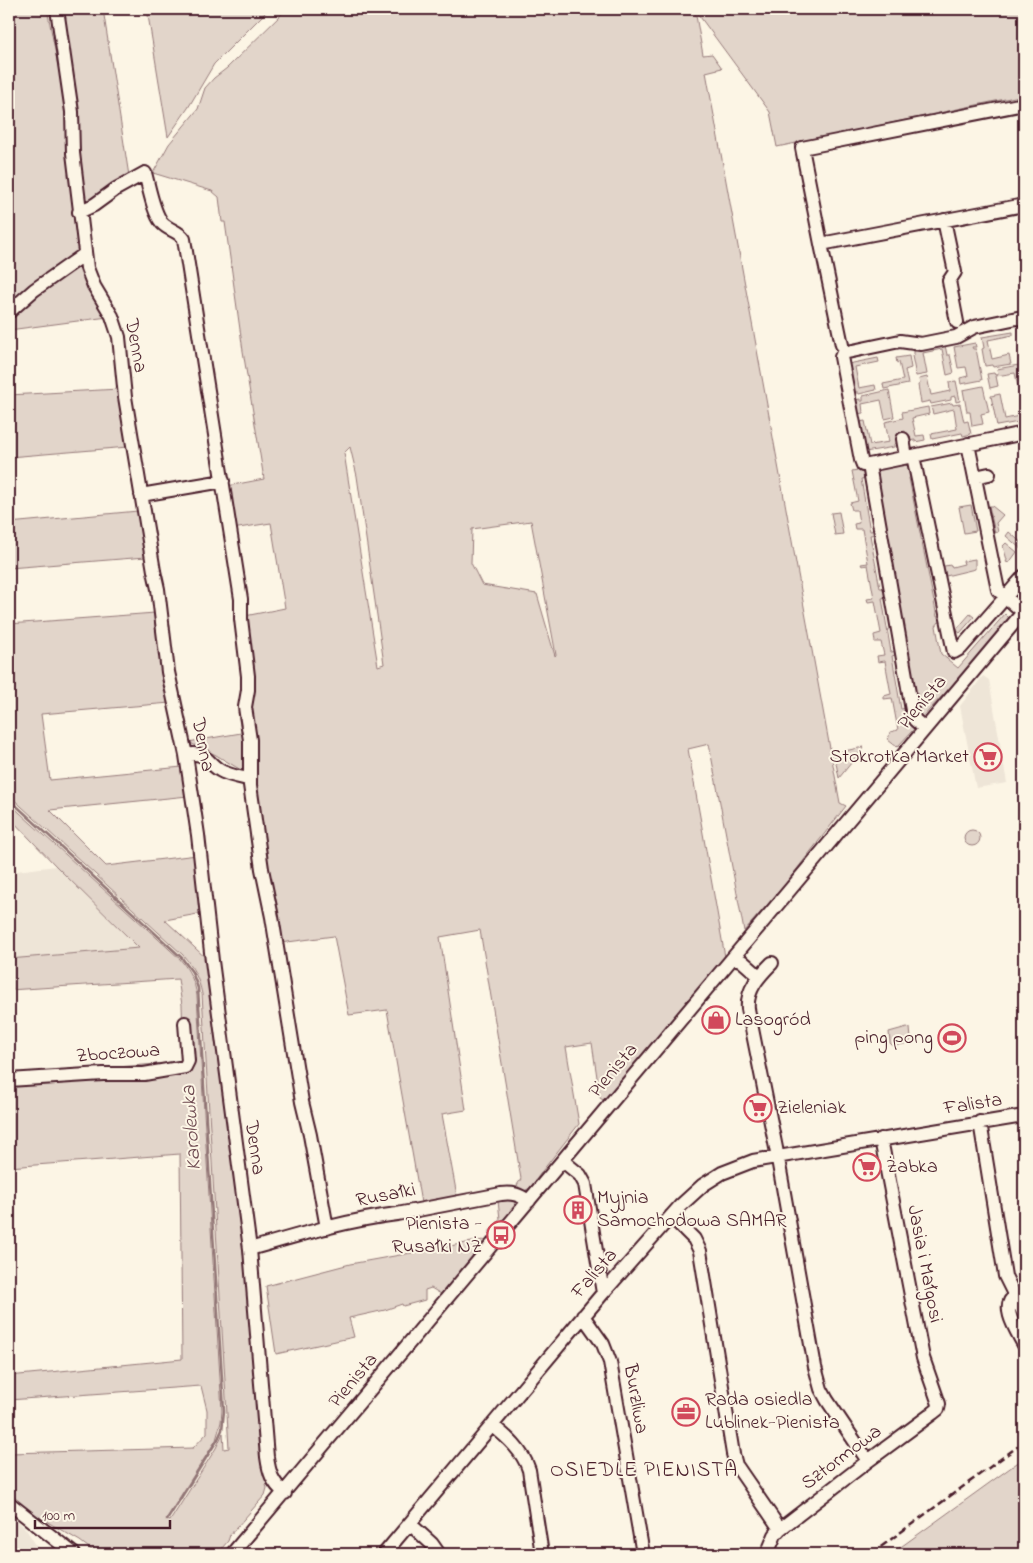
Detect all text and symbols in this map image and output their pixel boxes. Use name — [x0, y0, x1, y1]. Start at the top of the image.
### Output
street label: Denna — [116, 316, 154, 375]
street label: Pienista — [891, 669, 955, 737]
street label: Denna — [182, 715, 221, 774]
supermarket icon: Stokrotka Market — [973, 742, 1003, 772]
place label: Stokrotka Market — [829, 743, 969, 772]
shop icon: Lasogród — [701, 1005, 731, 1035]
place label: Lasogród — [735, 1006, 811, 1036]
sports icon: ping pong — [937, 1023, 967, 1053]
place label: ping pong — [855, 1024, 933, 1054]
street label: Zboczowa — [75, 1037, 161, 1071]
street label: Pienista — [582, 1037, 646, 1105]
water label: Karolewka — [174, 1084, 210, 1172]
street label: Falista — [941, 1086, 1004, 1124]
supermarket icon: Zieleniak — [743, 1093, 773, 1123]
place label: Zieleniak — [777, 1094, 846, 1123]
street label: Denna — [236, 1118, 272, 1177]
supermarket icon: Żabka — [852, 1152, 882, 1182]
place label: Żabka — [886, 1153, 938, 1182]
street label: Rusałki — [354, 1176, 418, 1216]
place label: Myjnia Samochodowa SAMAR — [597, 1184, 788, 1236]
building icon: Myjnia Samochodowa SAMAR — [563, 1195, 593, 1225]
street label: Jasia i Małgosi — [897, 1203, 950, 1326]
place label: Pienista - Rusałki NŻ — [392, 1210, 482, 1262]
bus stop icon: Pienista - Rusałki NŻ — [486, 1220, 516, 1250]
street label: Falista — [564, 1242, 625, 1306]
street label: Pienista — [322, 1347, 386, 1415]
street label: Burzliwa — [614, 1361, 655, 1436]
place label: Rada osiedla Lublinek-Pienista — [705, 1386, 840, 1438]
office icon: Rada osiedla Lublinek-Pienista — [671, 1397, 701, 1427]
street label: Sztormowa — [796, 1418, 888, 1498]
district label: OSIEDLE PIENISTA — [550, 1456, 738, 1486]
scale bar — [35, 1498, 170, 1530]
text: 100 m — [42, 1505, 75, 1527]

